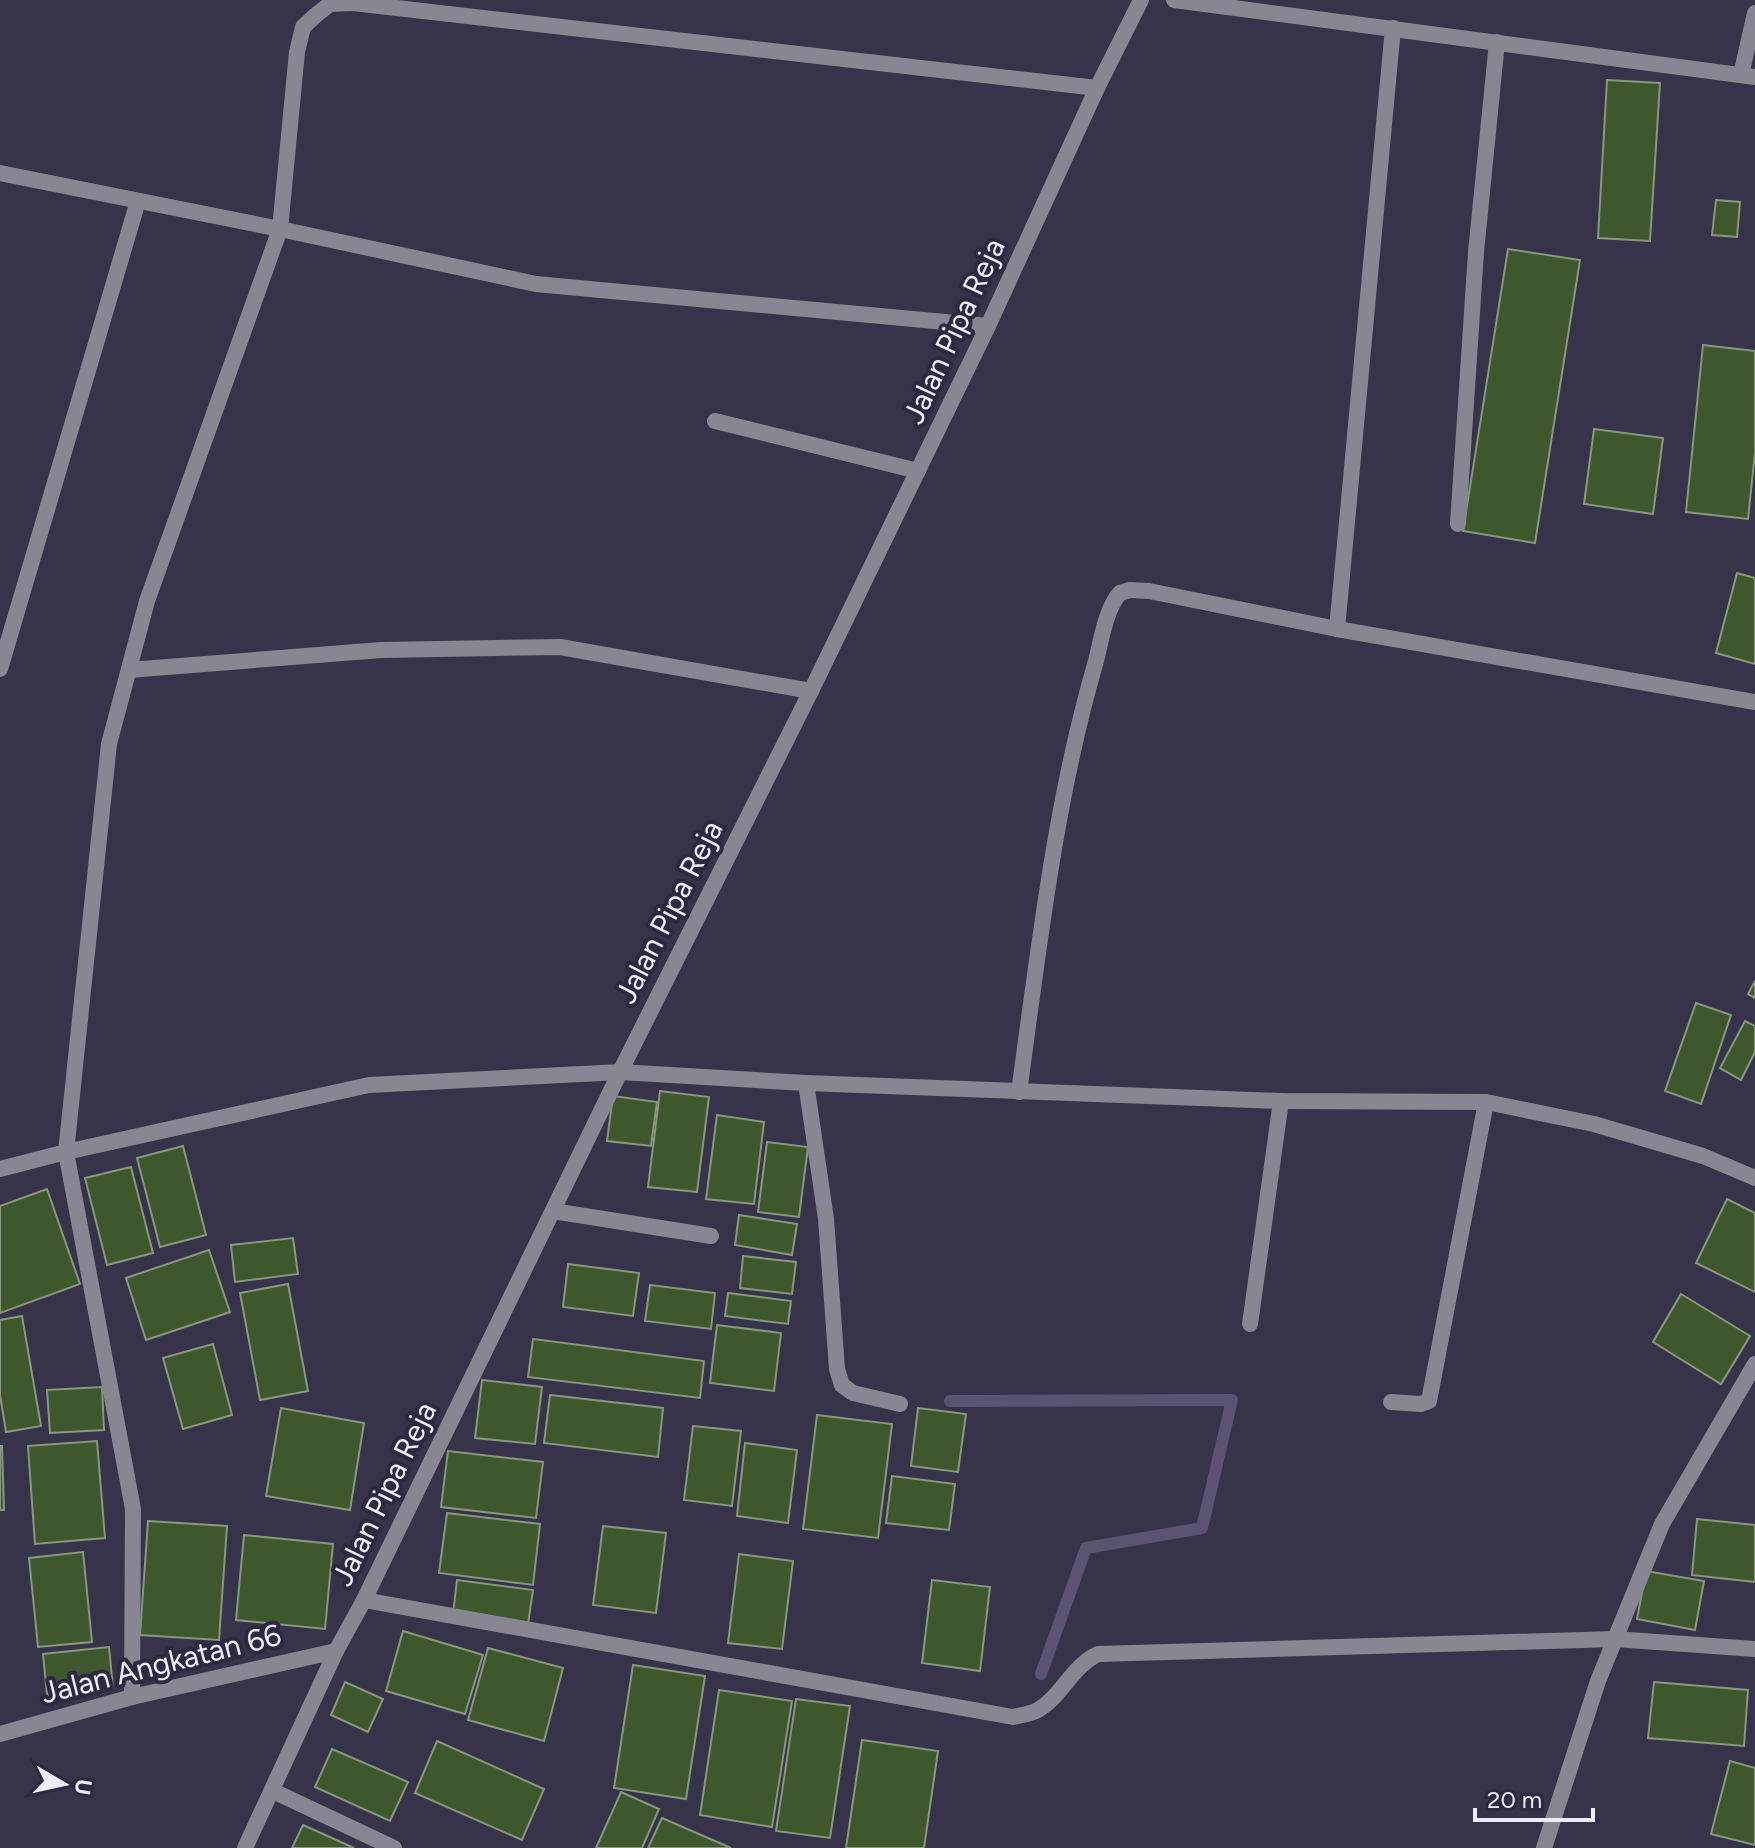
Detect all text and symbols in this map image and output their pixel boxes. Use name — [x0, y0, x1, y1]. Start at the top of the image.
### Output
street label: Jalan Pipa Reja — [894, 232, 1013, 429]
street label: Jalan Pipa Reja — [607, 814, 730, 1009]
street label: Jalan Pipa Reja — [323, 1396, 444, 1592]
street label: Jalan Angkatan 66 — [37, 1616, 285, 1711]
north arrow — [24, 1744, 104, 1824]
scale bar — [1475, 1772, 1593, 1822]
text: U — [69, 1777, 98, 1797]
text: 20 m — [1487, 1785, 1542, 1814]

